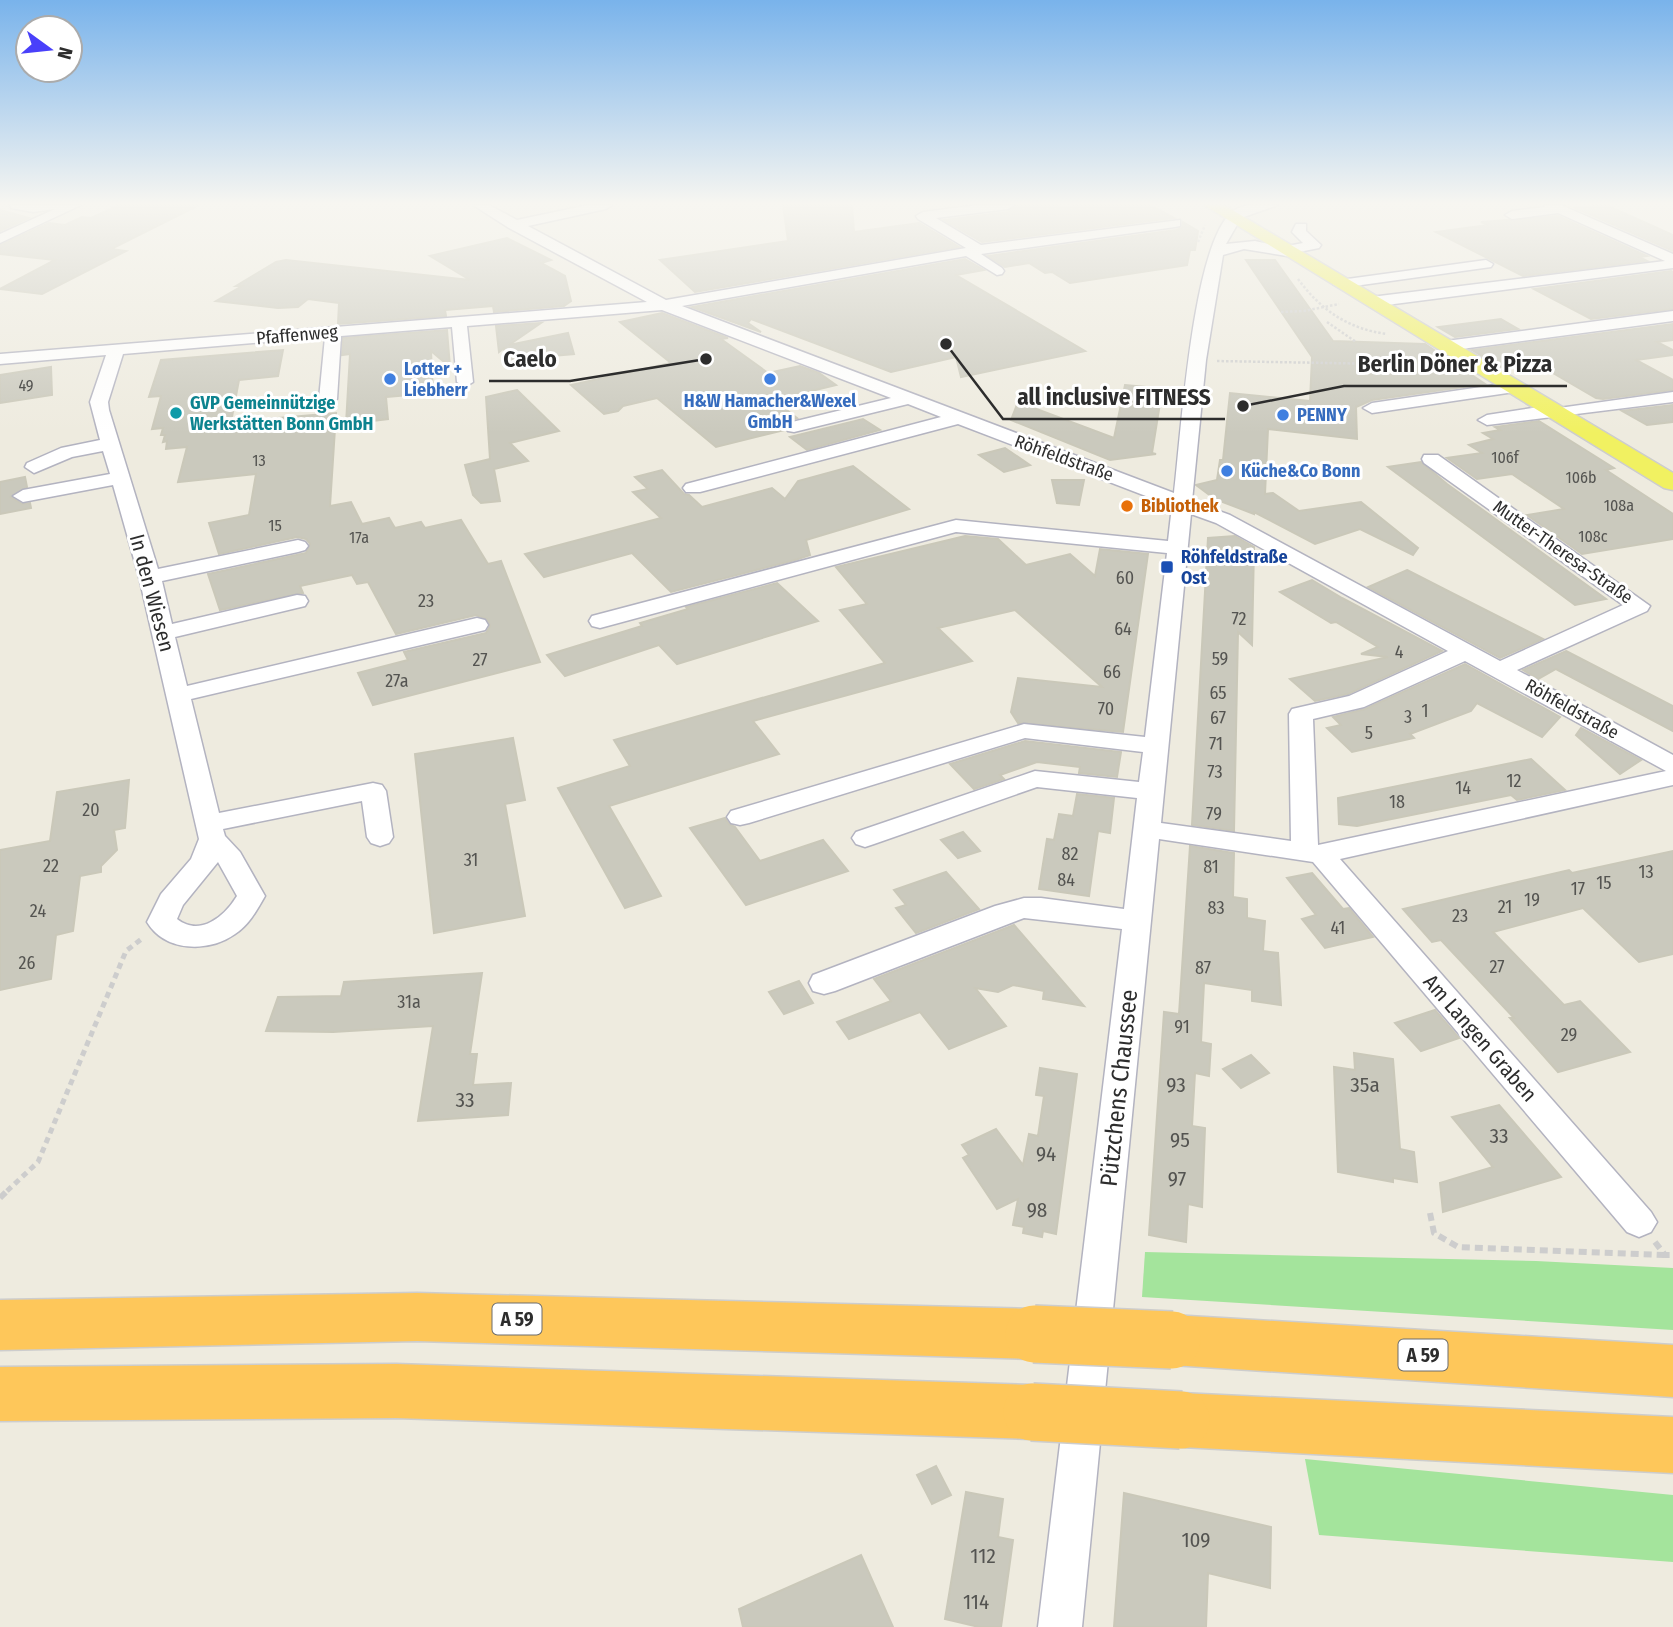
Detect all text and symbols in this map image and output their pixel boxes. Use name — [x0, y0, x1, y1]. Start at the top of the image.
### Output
north arrow — [14, 14, 84, 84]
text: N — [52, 45, 78, 62]
street label: Pfaffenweg — [255, 320, 339, 350]
callout: Caelo — [489, 337, 570, 381]
callout: Berlin Döner & Pizza — [1344, 342, 1567, 386]
text: Caelo — [503, 345, 557, 373]
text: Berlin Döner & Pizza — [1358, 350, 1552, 378]
place label: Lotter + Liebherr — [404, 358, 468, 401]
marker: Lotter + Liebherr — [382, 371, 398, 387]
marker: H&W Hamacher&Wexel GmbH — [762, 371, 778, 387]
callout: all inclusive FITNESS — [1003, 375, 1225, 419]
house number: 49 — [18, 376, 34, 395]
text: all inclusive FITNESS — [1017, 383, 1211, 411]
place label: H&W Hamacher&Wexel GmbH — [684, 390, 856, 433]
place label: GVP Gemeinnützige Werkstätten Bonn GmbH — [190, 392, 373, 435]
place label: PENNY — [1297, 404, 1347, 426]
marker: GVP Gemeinnützige Werkstätten Bonn GmbH — [168, 405, 184, 421]
marker: PENNY — [1275, 407, 1291, 423]
street label: Röhfeldstraße — [1012, 430, 1117, 486]
house number: 106f — [1491, 448, 1520, 467]
house number: 13 — [252, 451, 266, 470]
place label: Küche&Co Bonn — [1241, 460, 1360, 482]
marker: Küche&Co Bonn — [1219, 463, 1235, 479]
house number: 106b — [1565, 468, 1597, 487]
place label: Bibliothek — [1141, 495, 1220, 517]
street label: Mutter-Theresa-Straße — [1489, 496, 1637, 609]
house number: 108a — [1604, 496, 1634, 515]
marker: Bibliothek — [1119, 498, 1135, 514]
house number: 15 — [268, 516, 282, 535]
house number: 108c — [1578, 527, 1608, 546]
house number: 17a — [349, 528, 369, 547]
street label: In den Wiesen — [124, 531, 180, 655]
place label: Röhfeldstraße Ost — [1181, 546, 1288, 589]
marker: Röhfeldstraße Ost — [1159, 559, 1175, 575]
house number: 60 — [1116, 567, 1134, 589]
house number: 23 — [418, 590, 434, 612]
house number: 72 — [1231, 608, 1247, 630]
house number: 64 — [1114, 618, 1132, 640]
house number: 4 — [1395, 641, 1404, 663]
house number: 59 — [1212, 648, 1228, 670]
house number: 27 — [472, 649, 488, 671]
house number: 66 — [1103, 661, 1121, 683]
house number: 27a — [385, 670, 409, 692]
street label: Röhfeldstraße — [1521, 674, 1623, 744]
house number: 65 — [1209, 682, 1227, 704]
house number: 70 — [1098, 698, 1114, 720]
house number: 1 — [1421, 700, 1429, 722]
house number: 3 — [1404, 706, 1412, 728]
house number: 67 — [1210, 707, 1226, 729]
house number: 5 — [1365, 722, 1373, 744]
house number: 71 — [1209, 733, 1223, 755]
house number: 73 — [1207, 761, 1223, 783]
house number: 12 — [1507, 770, 1522, 792]
house number: 14 — [1455, 777, 1471, 799]
house number: 18 — [1389, 791, 1405, 813]
house number: 20 — [82, 799, 100, 821]
house number: 79 — [1206, 803, 1222, 825]
house number: 82 — [1062, 843, 1078, 865]
house number: 31 — [464, 849, 478, 871]
house number: 22 — [43, 855, 59, 877]
house number: 81 — [1203, 856, 1219, 878]
house number: 13 — [1638, 861, 1654, 883]
house number: 84 — [1057, 869, 1075, 891]
house number: 15 — [1596, 872, 1612, 894]
house number: 17 — [1571, 878, 1585, 900]
house number: 19 — [1524, 889, 1540, 911]
house number: 21 — [1498, 896, 1512, 918]
house number: 83 — [1207, 897, 1225, 919]
house number: 24 — [30, 900, 46, 922]
house number: 23 — [1452, 905, 1468, 927]
house number: 41 — [1331, 917, 1345, 939]
house number: 26 — [19, 952, 36, 974]
house number: 27 — [1489, 956, 1505, 978]
house number: 87 — [1195, 957, 1211, 979]
street label: Am Langen Graben — [1418, 969, 1542, 1107]
street label: Pützchens Chaussee — [1095, 988, 1143, 1188]
house number: 31a — [397, 991, 421, 1013]
house number: 91 — [1174, 1016, 1190, 1038]
house number: 29 — [1561, 1024, 1577, 1046]
house number: 93 — [1166, 1072, 1186, 1098]
house number: 35a — [1350, 1072, 1380, 1098]
house number: 33 — [456, 1087, 474, 1113]
house number: 33 — [1490, 1123, 1508, 1149]
house number: 95 — [1170, 1127, 1190, 1153]
house number: 94 — [1036, 1141, 1056, 1167]
house number: 97 — [1168, 1166, 1186, 1192]
house number: 98 — [1027, 1197, 1047, 1223]
road number: A 59 — [492, 1303, 542, 1334]
road number: A 59 — [1398, 1340, 1448, 1371]
house number: 109 — [1181, 1527, 1211, 1553]
house number: 112 — [970, 1543, 996, 1569]
house number: 114 — [963, 1589, 989, 1615]

